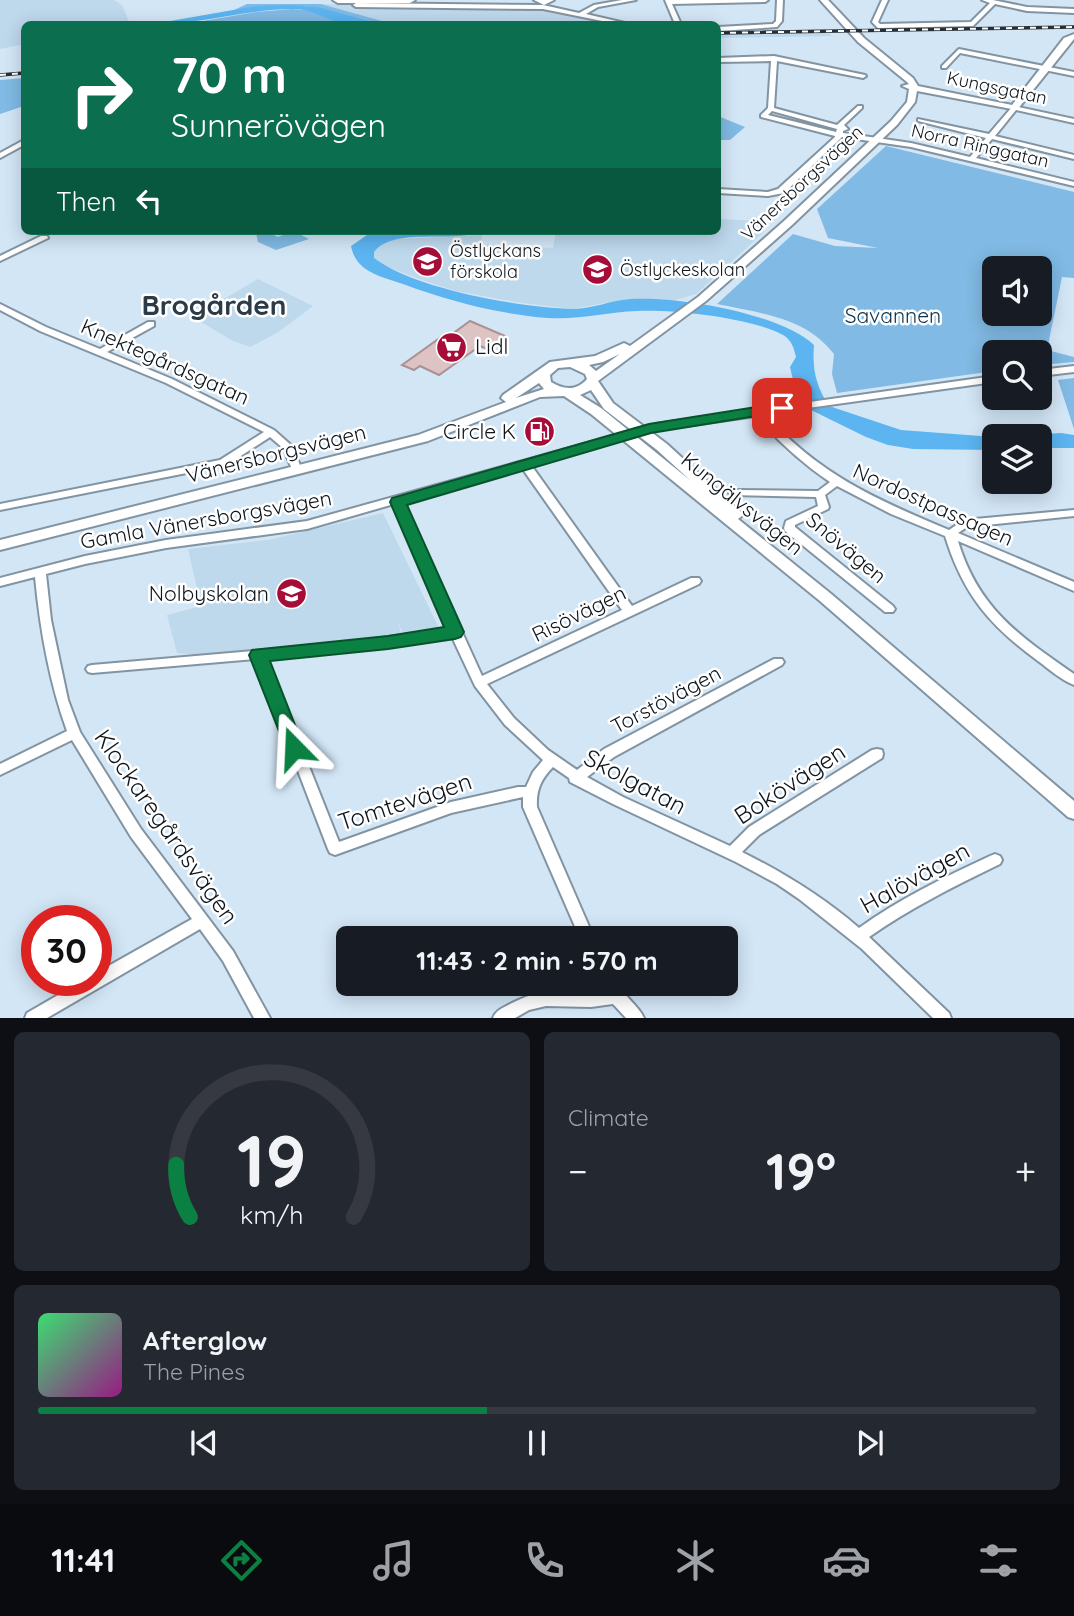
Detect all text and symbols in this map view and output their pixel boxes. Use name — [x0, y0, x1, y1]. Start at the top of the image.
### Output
text: 70 m — [171, 44, 287, 105]
icon: right — [56, 49, 147, 140]
street label: Kungsgatan — [945, 66, 1049, 109]
text: Sunnerövägen — [171, 105, 386, 145]
street label: Norra Ringgatan — [909, 119, 1051, 173]
street label: Vänersborgsvägen — [736, 120, 867, 245]
icon: left — [130, 182, 168, 220]
text: Then — [56, 185, 116, 218]
place label: Östlyckans förskola — [450, 239, 541, 283]
school or university icon: Östlyckans förskola — [410, 244, 444, 278]
school or university icon: Östlyckeskolan — [580, 253, 614, 287]
map controls — [982, 256, 1052, 494]
button: sound — [982, 256, 1052, 326]
place label: Östlyckeskolan — [620, 258, 745, 281]
district label: Brogården — [142, 287, 287, 322]
park label: Savannen — [845, 302, 941, 328]
street label: Knektegårdsgatan — [77, 312, 254, 410]
supermarket icon: Lidl — [435, 330, 469, 364]
place label: Lidl — [475, 333, 508, 359]
button: search — [982, 340, 1052, 410]
pin — [752, 378, 812, 438]
icon: arrive — [763, 389, 801, 427]
fuel station icon: Circle K — [522, 415, 556, 449]
street label: Vänersborgsvägen — [183, 418, 369, 488]
place label: Circle K — [443, 418, 516, 444]
button: layers — [982, 424, 1052, 494]
street label: Kungälvsvägen — [676, 446, 809, 560]
street label: Nordostpassagen — [849, 457, 1018, 551]
street label: Gamla Vänersborgsvägen — [78, 484, 334, 554]
street label: Snövägen — [801, 506, 892, 588]
school or university icon: Nolbyskolan — [275, 577, 309, 611]
street label: Risövägen — [527, 579, 630, 647]
place label: Nolbyskolan — [149, 580, 269, 606]
street label: Torstövägen — [606, 659, 725, 739]
position arrow — [257, 711, 331, 785]
street label: Klockaregårdsvägen — [88, 723, 245, 930]
street label: Bokövägen — [728, 736, 851, 830]
street label: Skolgatan — [579, 742, 692, 821]
street label: Tomtevägen — [334, 765, 475, 837]
street label: Halövägen — [854, 835, 975, 920]
speed limit sign: 30 — [21, 905, 112, 996]
text: 11:43 · 2 min · 570 m — [416, 944, 658, 977]
text: Climate — [568, 1103, 649, 1132]
text: 19 — [237, 1115, 307, 1206]
text: 19° — [766, 1138, 836, 1203]
text: − — [568, 1147, 588, 1195]
text: + — [1015, 1147, 1036, 1195]
text: km/h — [240, 1199, 304, 1230]
text: Afterglow — [143, 1324, 267, 1357]
text: The Pines — [143, 1357, 245, 1386]
icon: previous — [185, 1424, 223, 1462]
icon: pause — [518, 1424, 556, 1462]
icon: next — [851, 1424, 889, 1462]
icon: directions — [217, 1536, 266, 1585]
icon: music — [369, 1536, 418, 1585]
icon: phone — [520, 1536, 569, 1585]
icon: climate — [671, 1536, 720, 1585]
icon: car — [822, 1536, 871, 1585]
icon: filters — [974, 1536, 1023, 1585]
text: 11:41 — [51, 1540, 115, 1580]

